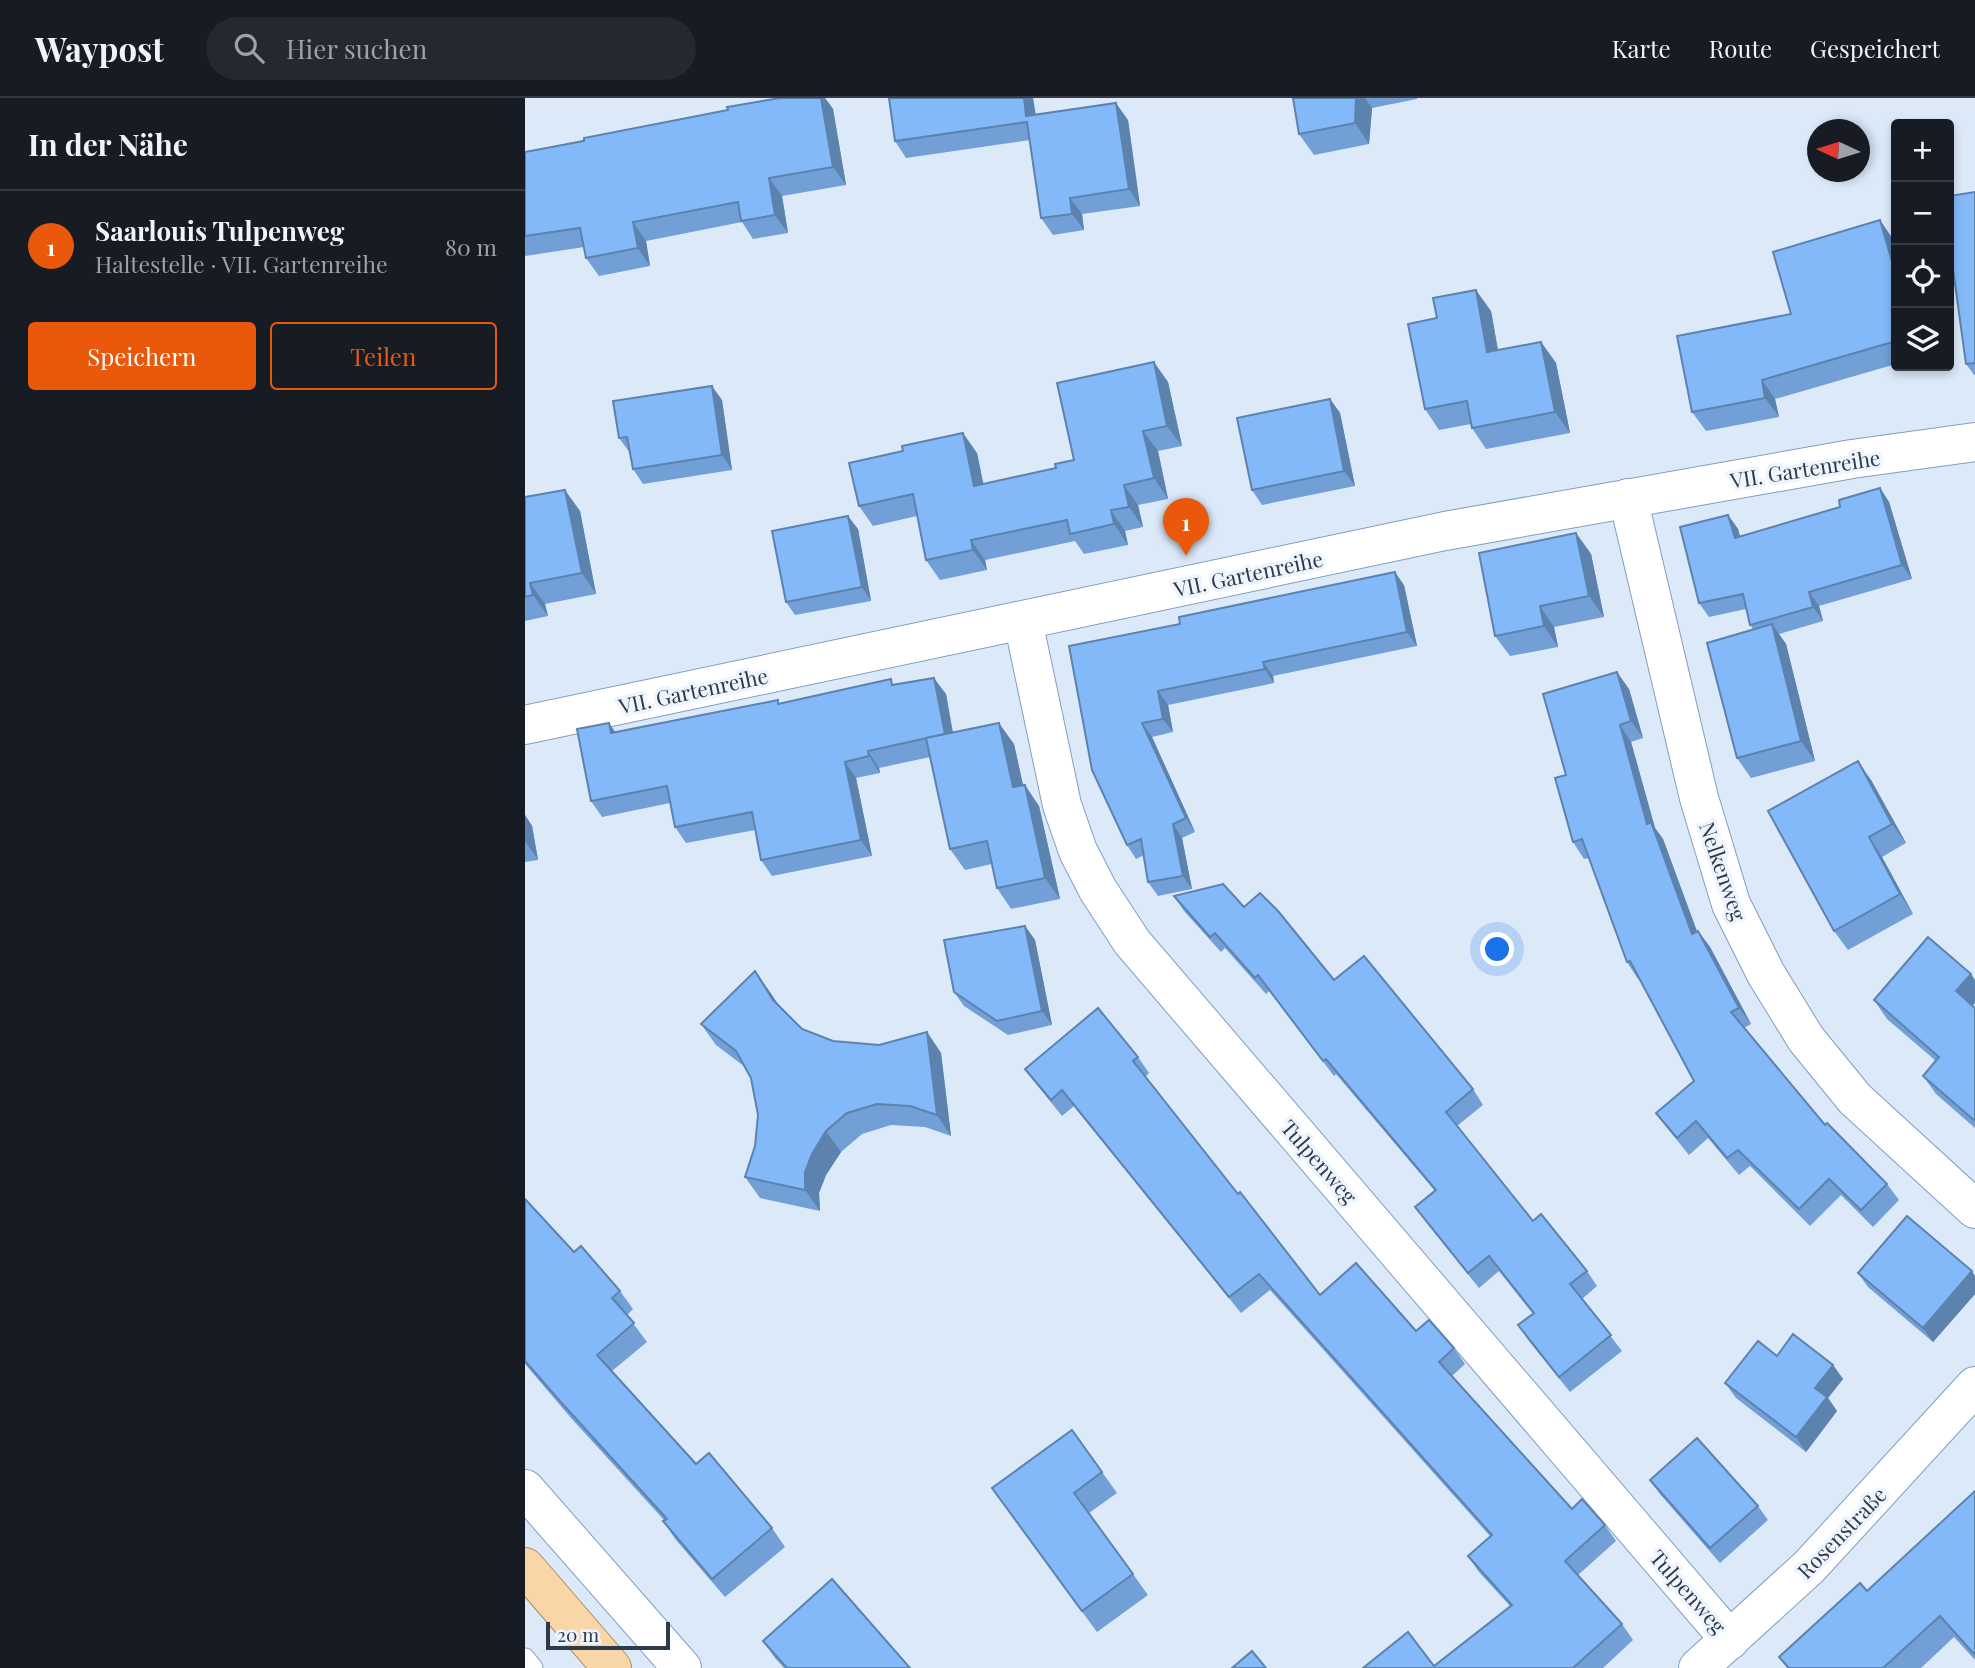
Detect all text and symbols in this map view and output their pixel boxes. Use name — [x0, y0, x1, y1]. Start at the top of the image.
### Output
search box — [206, 17, 696, 80]
text: Waypost — [35, 26, 164, 70]
icon: search — [230, 29, 268, 67]
text: Hier suchen — [286, 31, 427, 66]
text: Karte — [1612, 32, 1671, 64]
text: Route — [1709, 32, 1772, 64]
text: Gespeichert — [1810, 32, 1940, 64]
north arrow — [1807, 119, 1870, 182]
map controls — [1891, 119, 1954, 371]
button: + — [1891, 119, 1954, 182]
text: In der Nähe — [28, 124, 188, 164]
button: − — [1891, 182, 1954, 245]
text: Saarlouis Tulpenweg — [95, 213, 344, 248]
text: 1 — [47, 231, 55, 262]
text: 80 m — [445, 231, 497, 262]
button: locate — [1891, 245, 1954, 308]
text: Haltestelle · VII. Gartenreihe — [95, 248, 388, 279]
button: layers — [1891, 308, 1954, 371]
button: Speichern — [28, 322, 256, 390]
button: Teilen — [270, 322, 497, 390]
street label: VII. Gartenreihe — [1727, 442, 1882, 494]
pin: 1 — [1163, 498, 1209, 556]
street label: VII. Gartenreihe — [1170, 544, 1325, 603]
street label: VII. Gartenreihe — [615, 661, 770, 720]
street label: Nelkenweg — [1694, 818, 1754, 924]
your location — [1480, 932, 1514, 966]
street label: Tulpenweg — [1276, 1113, 1364, 1209]
street label: Rosenstraße — [1790, 1480, 1892, 1584]
street label: Tulpenweg — [1645, 1543, 1733, 1639]
scale bar — [546, 1619, 670, 1651]
text: 20 m — [557, 1621, 599, 1647]

